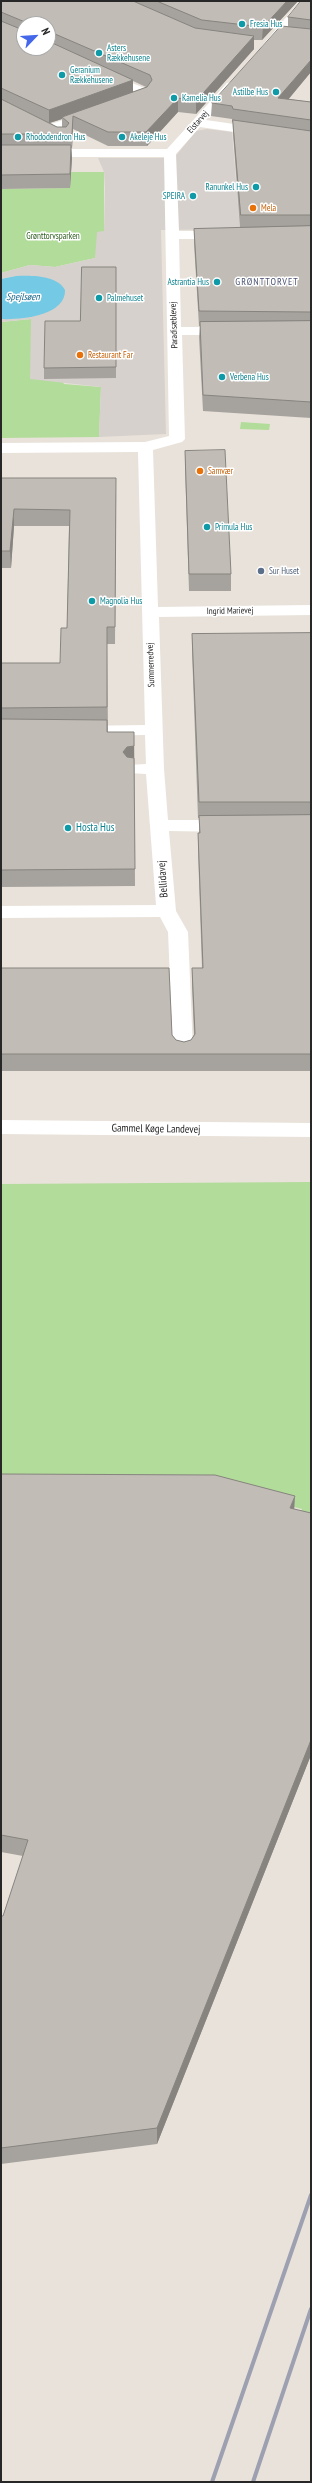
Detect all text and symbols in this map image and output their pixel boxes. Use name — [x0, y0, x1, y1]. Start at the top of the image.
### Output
north arrow — [16, 16, 56, 56]
marker: Fresia Hus — [237, 19, 247, 29]
place label: Fresia Hus — [250, 19, 282, 29]
text: N — [38, 26, 54, 37]
place label: Asters Rækkehusene — [107, 43, 150, 64]
marker: Asters Rækkehusene — [94, 48, 104, 58]
place label: Geranium Rækkehusene — [70, 65, 113, 86]
marker: Geranium Rækkehusene — [57, 70, 67, 80]
place label: Astilbe Hus — [233, 87, 268, 97]
marker: Astilbe Hus — [271, 87, 281, 97]
marker: Kamelia Hus — [169, 93, 179, 103]
place label: Kamelia Hus — [182, 93, 221, 103]
street label: Elstarvej — [185, 108, 211, 136]
marker: Rhododendron Hus — [13, 132, 23, 142]
place label: Rhododendron Hus — [26, 132, 85, 142]
marker: Akeleje Hus — [117, 132, 127, 142]
place label: Akeleje Hus — [130, 132, 167, 142]
place label: Ranunkel Hus — [205, 182, 248, 192]
marker: Ranunkel Hus — [251, 182, 261, 192]
place label: SPEIRA — [163, 191, 185, 201]
marker: SPEIRA — [188, 191, 198, 201]
marker: Mela — [248, 203, 258, 213]
place label: Mela — [261, 203, 276, 213]
park label: Grønttorvsparken — [26, 231, 80, 241]
district label: GRØNTTORVET — [235, 276, 299, 288]
place label: Astrantia Hus — [168, 277, 209, 287]
marker: Astrantia Hus — [212, 277, 222, 287]
water label: Spejlsøen — [6, 291, 40, 303]
marker: Palmehuset — [94, 293, 104, 303]
place label: Palmehuset — [107, 293, 143, 303]
street label: Paradisæblevej — [168, 301, 180, 349]
marker: Restaurant Far — [75, 350, 85, 360]
place label: Restaurant Far — [88, 350, 133, 360]
marker: Verbena Hus — [217, 372, 227, 382]
place label: Verbena Hus — [230, 372, 269, 382]
marker: Samvær — [195, 466, 205, 476]
place label: Samvær — [208, 466, 233, 476]
marker: Primula Hus — [202, 522, 212, 532]
place label: Primula Hus — [215, 522, 252, 532]
marker: Sur Huset — [256, 566, 266, 576]
place label: Sur Huset — [269, 566, 299, 576]
marker: Magnolia Hus — [87, 596, 97, 606]
place label: Magnolia Hus — [100, 596, 142, 606]
street label: Ingrid Marievej — [207, 605, 253, 617]
street label: Summerredvej — [145, 642, 157, 688]
place label: Hosta Hus — [76, 821, 115, 835]
marker: Hosta Hus — [63, 823, 73, 833]
street label: Bellidavej — [155, 860, 171, 898]
street label: Gammel Køge Landevej — [111, 1122, 201, 1136]

